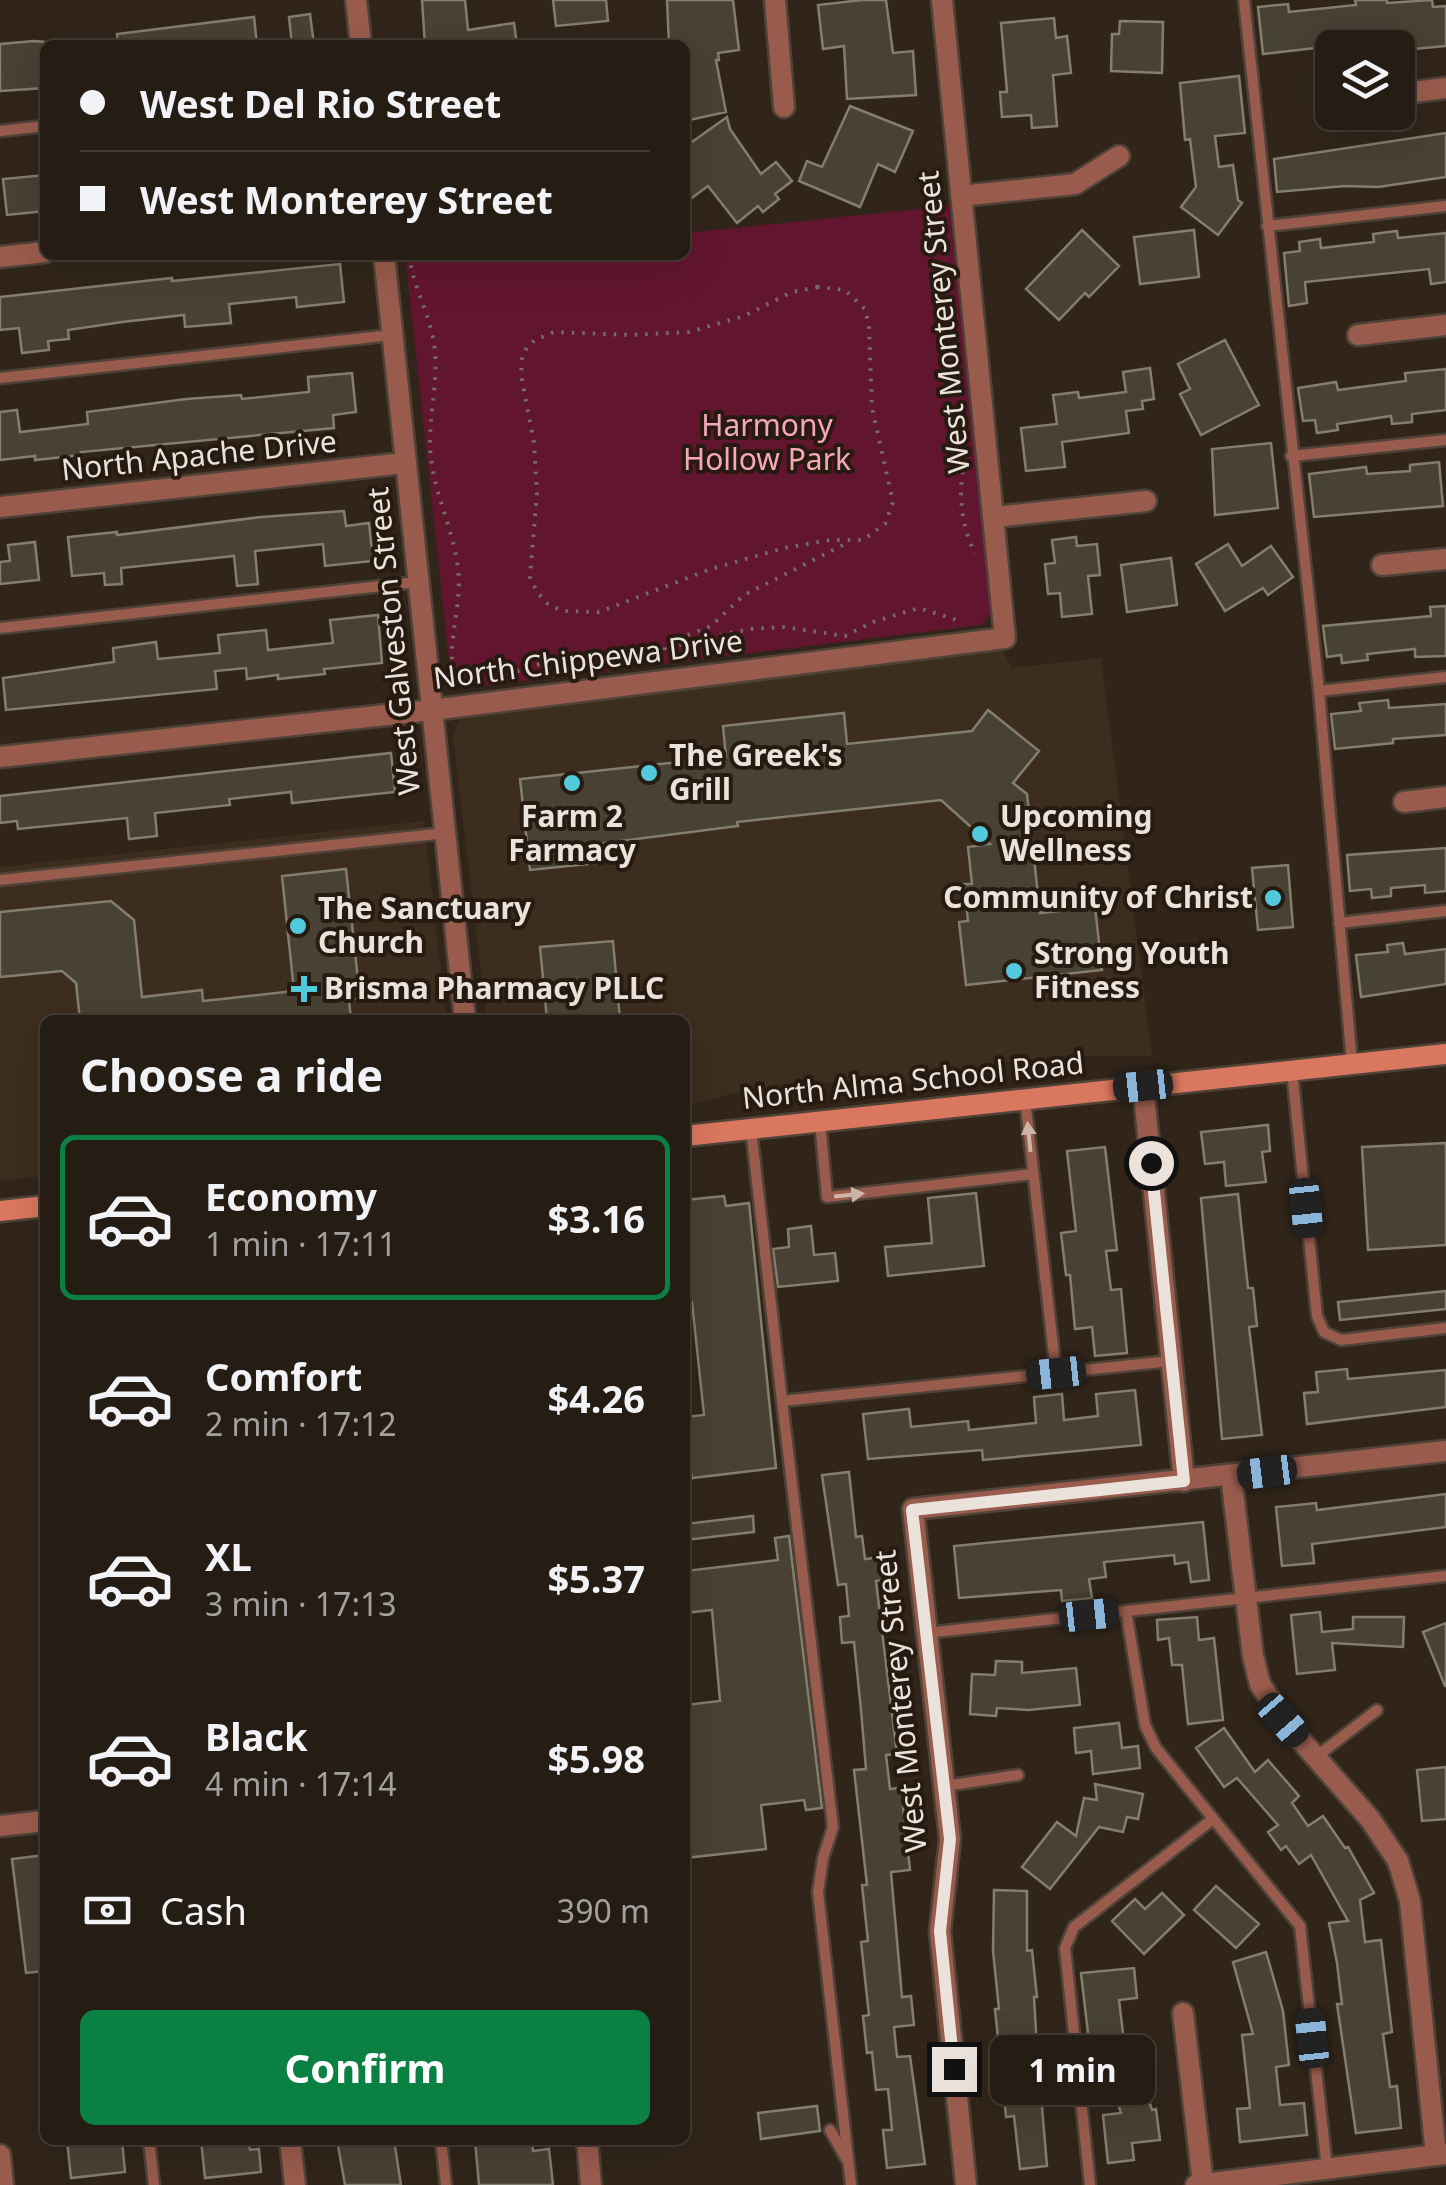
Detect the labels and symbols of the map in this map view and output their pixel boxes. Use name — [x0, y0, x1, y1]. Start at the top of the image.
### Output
street label: West Monterey Street — [906, 169, 979, 475]
park label: Harmony Hollow Park — [683, 404, 851, 479]
street label: North Apache Drive — [59, 420, 339, 489]
street label: West Galveston Street — [356, 485, 429, 797]
street label: North Chippewa Drive — [431, 619, 745, 698]
place label: The Greek's Grill — [669, 734, 843, 809]
marker: The Greek's Grill — [638, 762, 660, 784]
marker: Farm 2 Farmacy — [561, 772, 583, 794]
place label: Farm 2 Farmacy — [508, 795, 637, 870]
place label: Upcoming Wellness — [1000, 795, 1153, 870]
marker: Upcoming Wellness — [969, 823, 991, 845]
place label: Community of Christ — [943, 876, 1253, 917]
place label: The Sanctuary Church — [318, 887, 532, 962]
marker: Community of Christ — [1262, 887, 1284, 909]
marker: The Sanctuary Church — [287, 915, 309, 937]
place label: Strong Youth Fitness — [1034, 932, 1229, 1007]
marker: Strong Youth Fitness — [1003, 960, 1025, 982]
place label: Brisma Pharmacy PLLC — [324, 967, 664, 1008]
marker: Brisma Pharmacy PLLC — [293, 978, 315, 1000]
street label: North Alma School Road — [740, 1041, 1086, 1118]
car — [1112, 1068, 1174, 1104]
one-way arrow — [1021, 1120, 1037, 1152]
route start — [1129, 1141, 1174, 1186]
car — [1288, 1177, 1324, 1239]
one-way arrow — [833, 1187, 865, 1203]
car — [1025, 1355, 1087, 1391]
car — [1235, 1453, 1299, 1491]
street label: West Monterey Street — [863, 1548, 936, 1854]
car — [1058, 1597, 1120, 1633]
car — [1252, 1688, 1314, 1752]
car — [1294, 2007, 1330, 2069]
callout: 1 min — [989, 2034, 1154, 2104]
route end — [932, 2047, 977, 2092]

